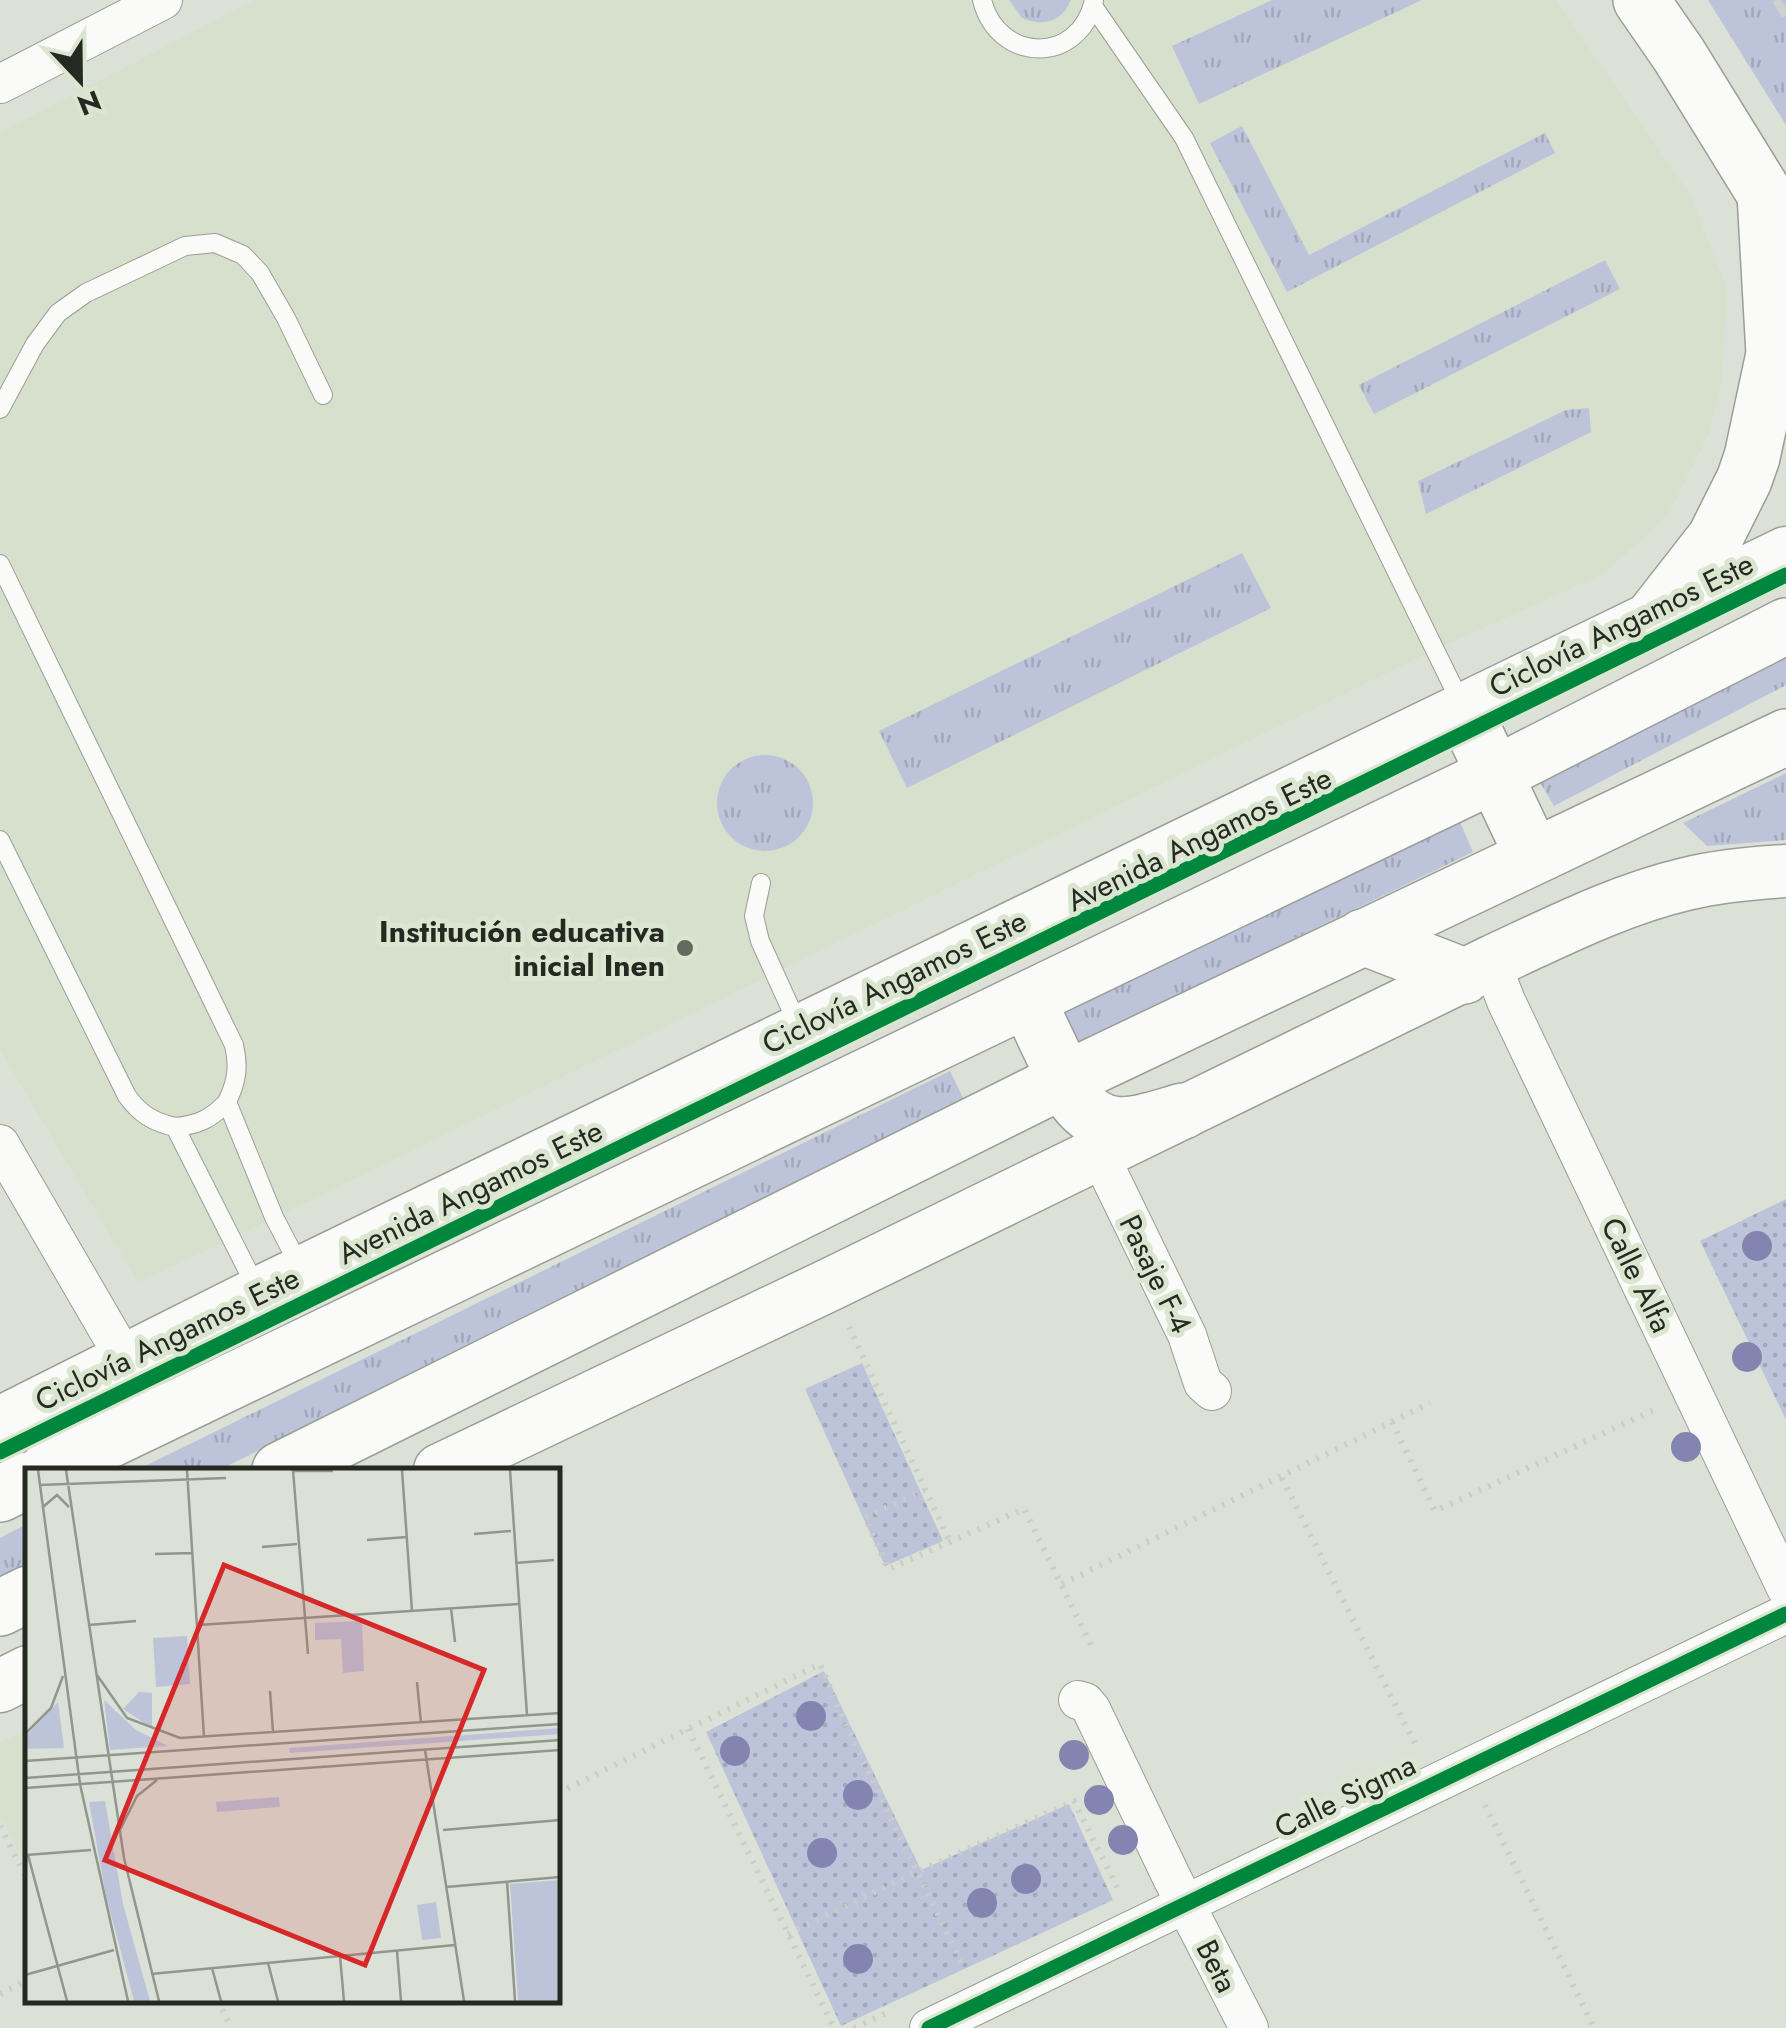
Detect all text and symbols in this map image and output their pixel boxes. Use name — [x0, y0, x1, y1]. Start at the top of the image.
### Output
north arrow — [30, 30, 130, 130]
text: N — [71, 80, 107, 126]
street label: Ciclovía Angamos Este — [1482, 542, 1760, 708]
street label: Avenida Angamos Este — [1059, 756, 1339, 922]
street label: Ciclovía Angamos Este — [755, 899, 1033, 1065]
place label: Institución educativa inicial Inen — [379, 910, 665, 987]
marker: Institución educativa inicial Inen — [674, 937, 696, 959]
street label: Avenida Angamos Este — [330, 1109, 610, 1275]
street label: Pasaje F-4 — [1109, 1207, 1203, 1341]
street label: Calle Alfa — [1591, 1210, 1683, 1340]
street label: Ciclovía Angamos Este — [28, 1256, 306, 1422]
inset map — [25, 1468, 560, 2003]
street label: Calle Sigma — [1267, 1743, 1423, 1849]
street label: Beta — [1186, 1932, 1248, 2000]

